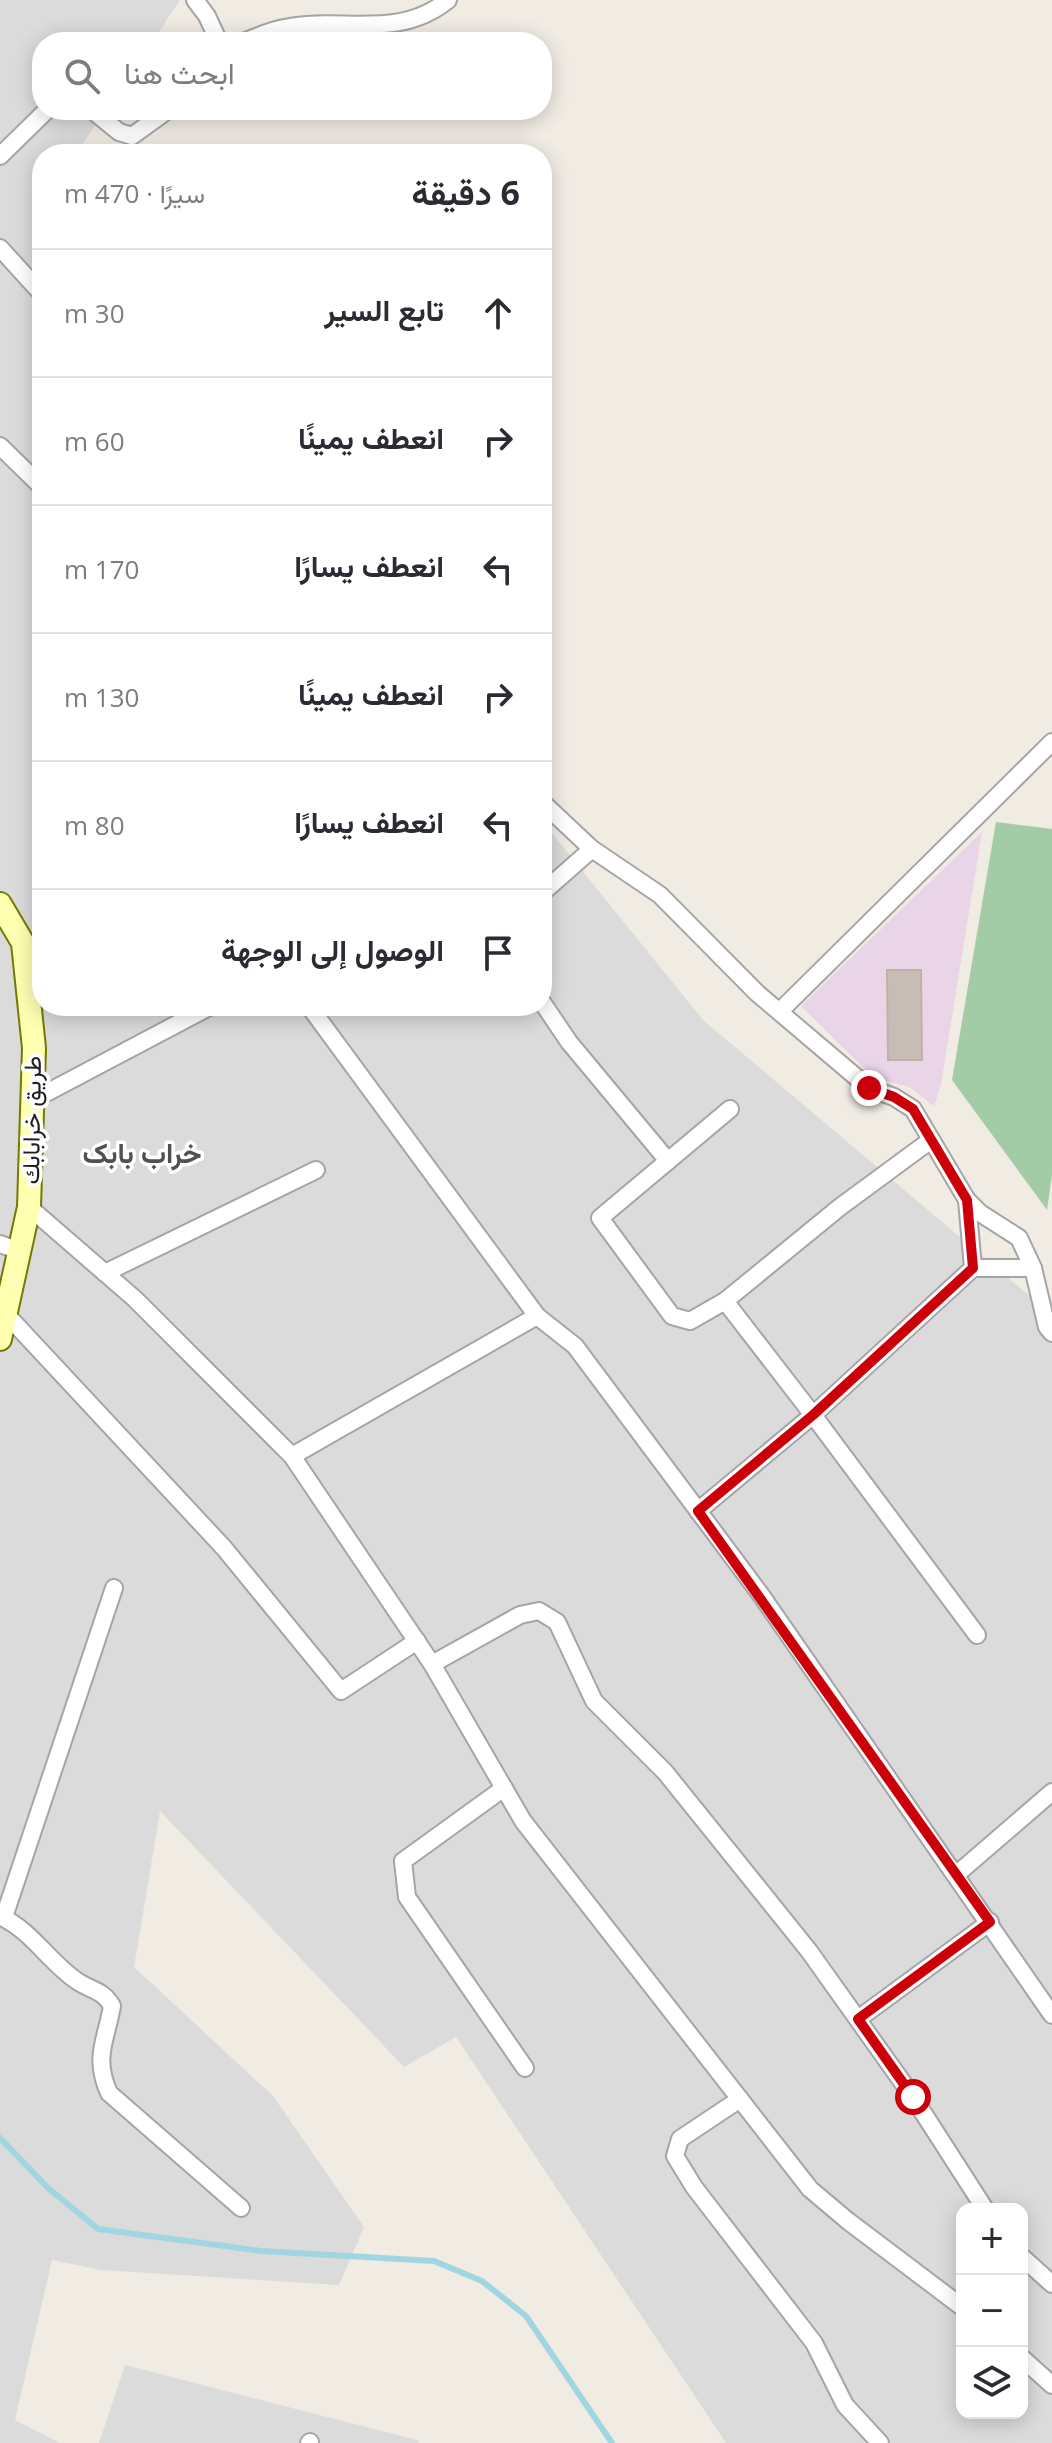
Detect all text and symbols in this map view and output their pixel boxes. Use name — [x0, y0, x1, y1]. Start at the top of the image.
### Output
search box — [32, 32, 552, 120]
text: ابحث هنا — [124, 52, 235, 93]
icon: search — [60, 54, 104, 98]
text: 6 دقيقة — [412, 169, 520, 215]
text: سيرًا · 470 m — [64, 175, 205, 211]
text: تابع السير — [324, 289, 444, 330]
icon: ahead — [476, 291, 520, 335]
text: 30 m — [64, 295, 125, 331]
text: انعطف يمينًا — [298, 417, 444, 458]
icon: right — [476, 419, 520, 463]
text: 60 m — [64, 423, 125, 459]
text: انعطف يسارًا — [294, 545, 444, 586]
icon: left — [476, 547, 520, 591]
text: 170 m — [64, 551, 139, 587]
text: انعطف يمينًا — [298, 673, 444, 714]
icon: right — [476, 675, 520, 719]
text: 130 m — [64, 679, 139, 715]
text: انعطف يسارًا — [294, 801, 444, 842]
icon: left — [476, 803, 520, 847]
text: 80 m — [64, 807, 125, 843]
text: الوصول إلى الوجهة — [221, 929, 444, 970]
icon: arrive — [476, 931, 520, 975]
street label: طريق خرابابك — [13, 1055, 48, 1185]
route end — [851, 1070, 887, 1106]
district label: خراب بابک — [82, 1133, 202, 1171]
route start — [895, 2079, 931, 2115]
map controls — [956, 2203, 1028, 2419]
button: + — [956, 2203, 1028, 2275]
button: − — [956, 2275, 1028, 2347]
button: layers — [956, 2347, 1028, 2419]

